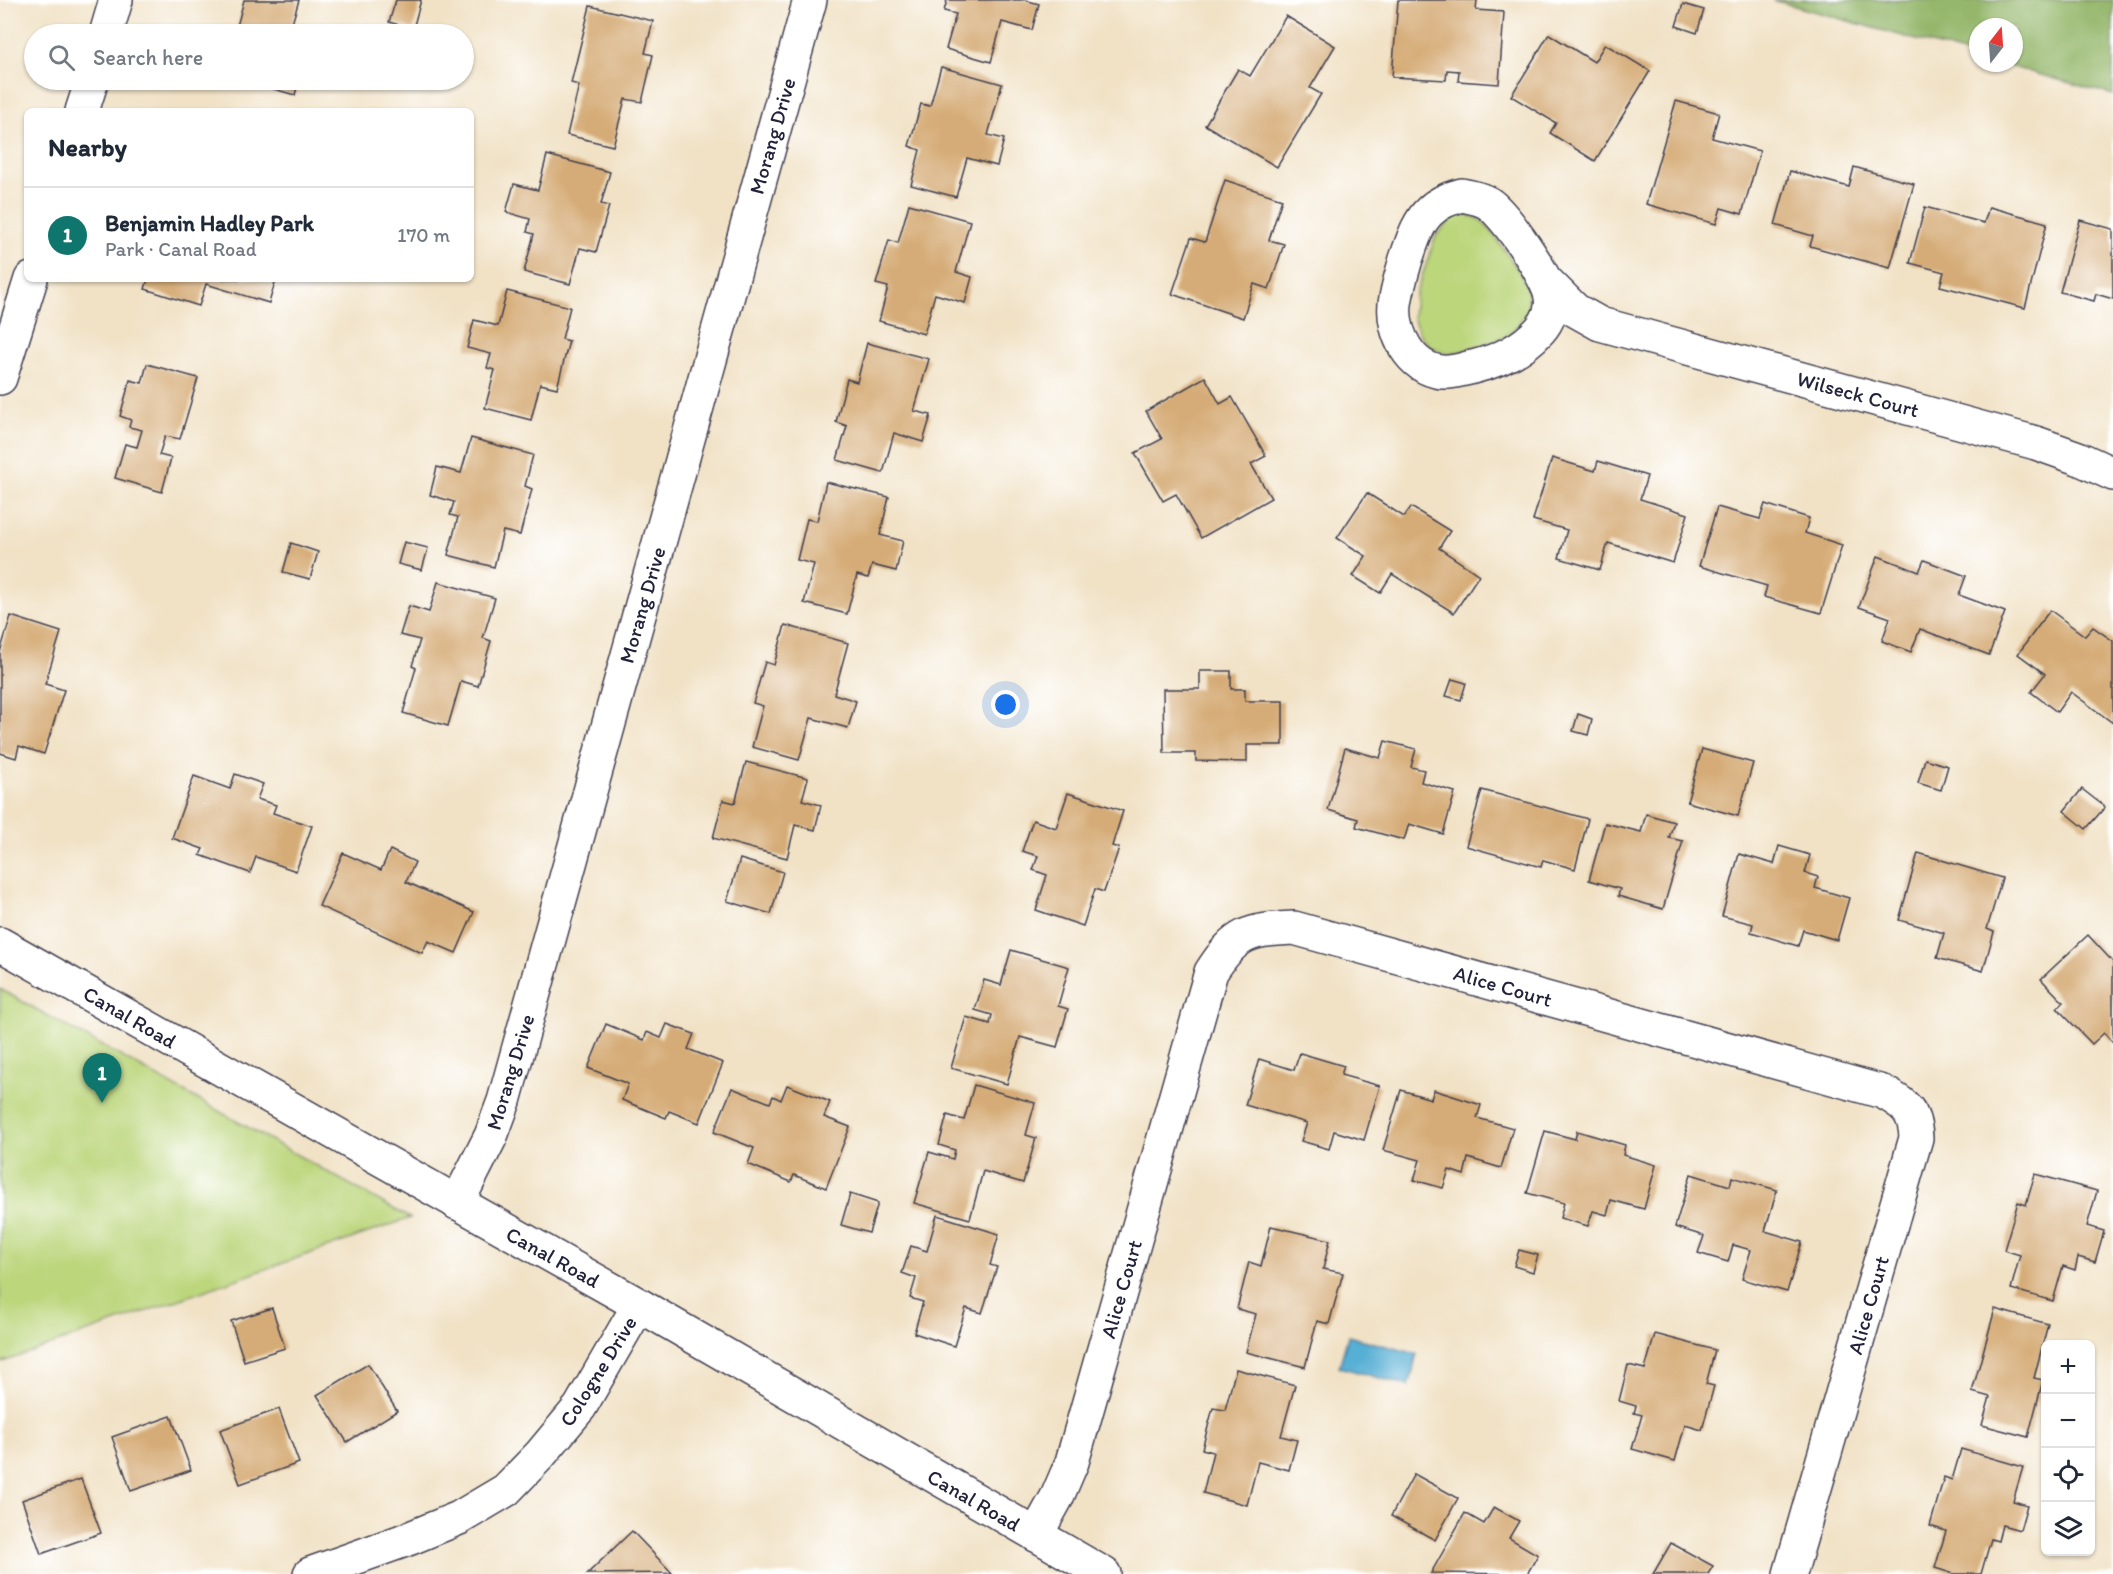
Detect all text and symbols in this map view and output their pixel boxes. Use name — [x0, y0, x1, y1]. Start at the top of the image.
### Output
north arrow — [1969, 18, 2023, 72]
search box — [24, 24, 474, 90]
icon: search — [45, 41, 78, 74]
text: Search here — [93, 44, 203, 71]
street label: Morang Drive — [743, 75, 801, 197]
text: Nearby — [48, 131, 127, 163]
text: Benjamin Hadley Park — [105, 210, 314, 237]
text: 1 — [63, 223, 72, 247]
text: 170 m — [397, 223, 450, 247]
text: Park · Canal Road — [105, 237, 257, 261]
street label: Wilseck Court — [1794, 366, 1922, 422]
street label: Morang Drive — [613, 544, 671, 666]
your location — [991, 690, 1020, 719]
street label: Alice Court — [1451, 960, 1555, 1012]
street label: Canal Road — [79, 980, 181, 1054]
street label: Morang Drive — [481, 1011, 539, 1133]
pin: 1 — [82, 1054, 122, 1103]
street label: Canal Road — [502, 1221, 605, 1293]
street label: Alice Court — [1095, 1237, 1147, 1341]
street label: Alice Court — [1842, 1253, 1894, 1357]
street label: Cologne Drive — [554, 1311, 642, 1431]
map controls — [2041, 1340, 2095, 1556]
button: + — [2041, 1340, 2095, 1394]
button: − — [2041, 1394, 2095, 1448]
button: locate — [2041, 1448, 2095, 1502]
street label: Canal Road — [923, 1463, 1025, 1537]
button: layers — [2041, 1502, 2095, 1556]

